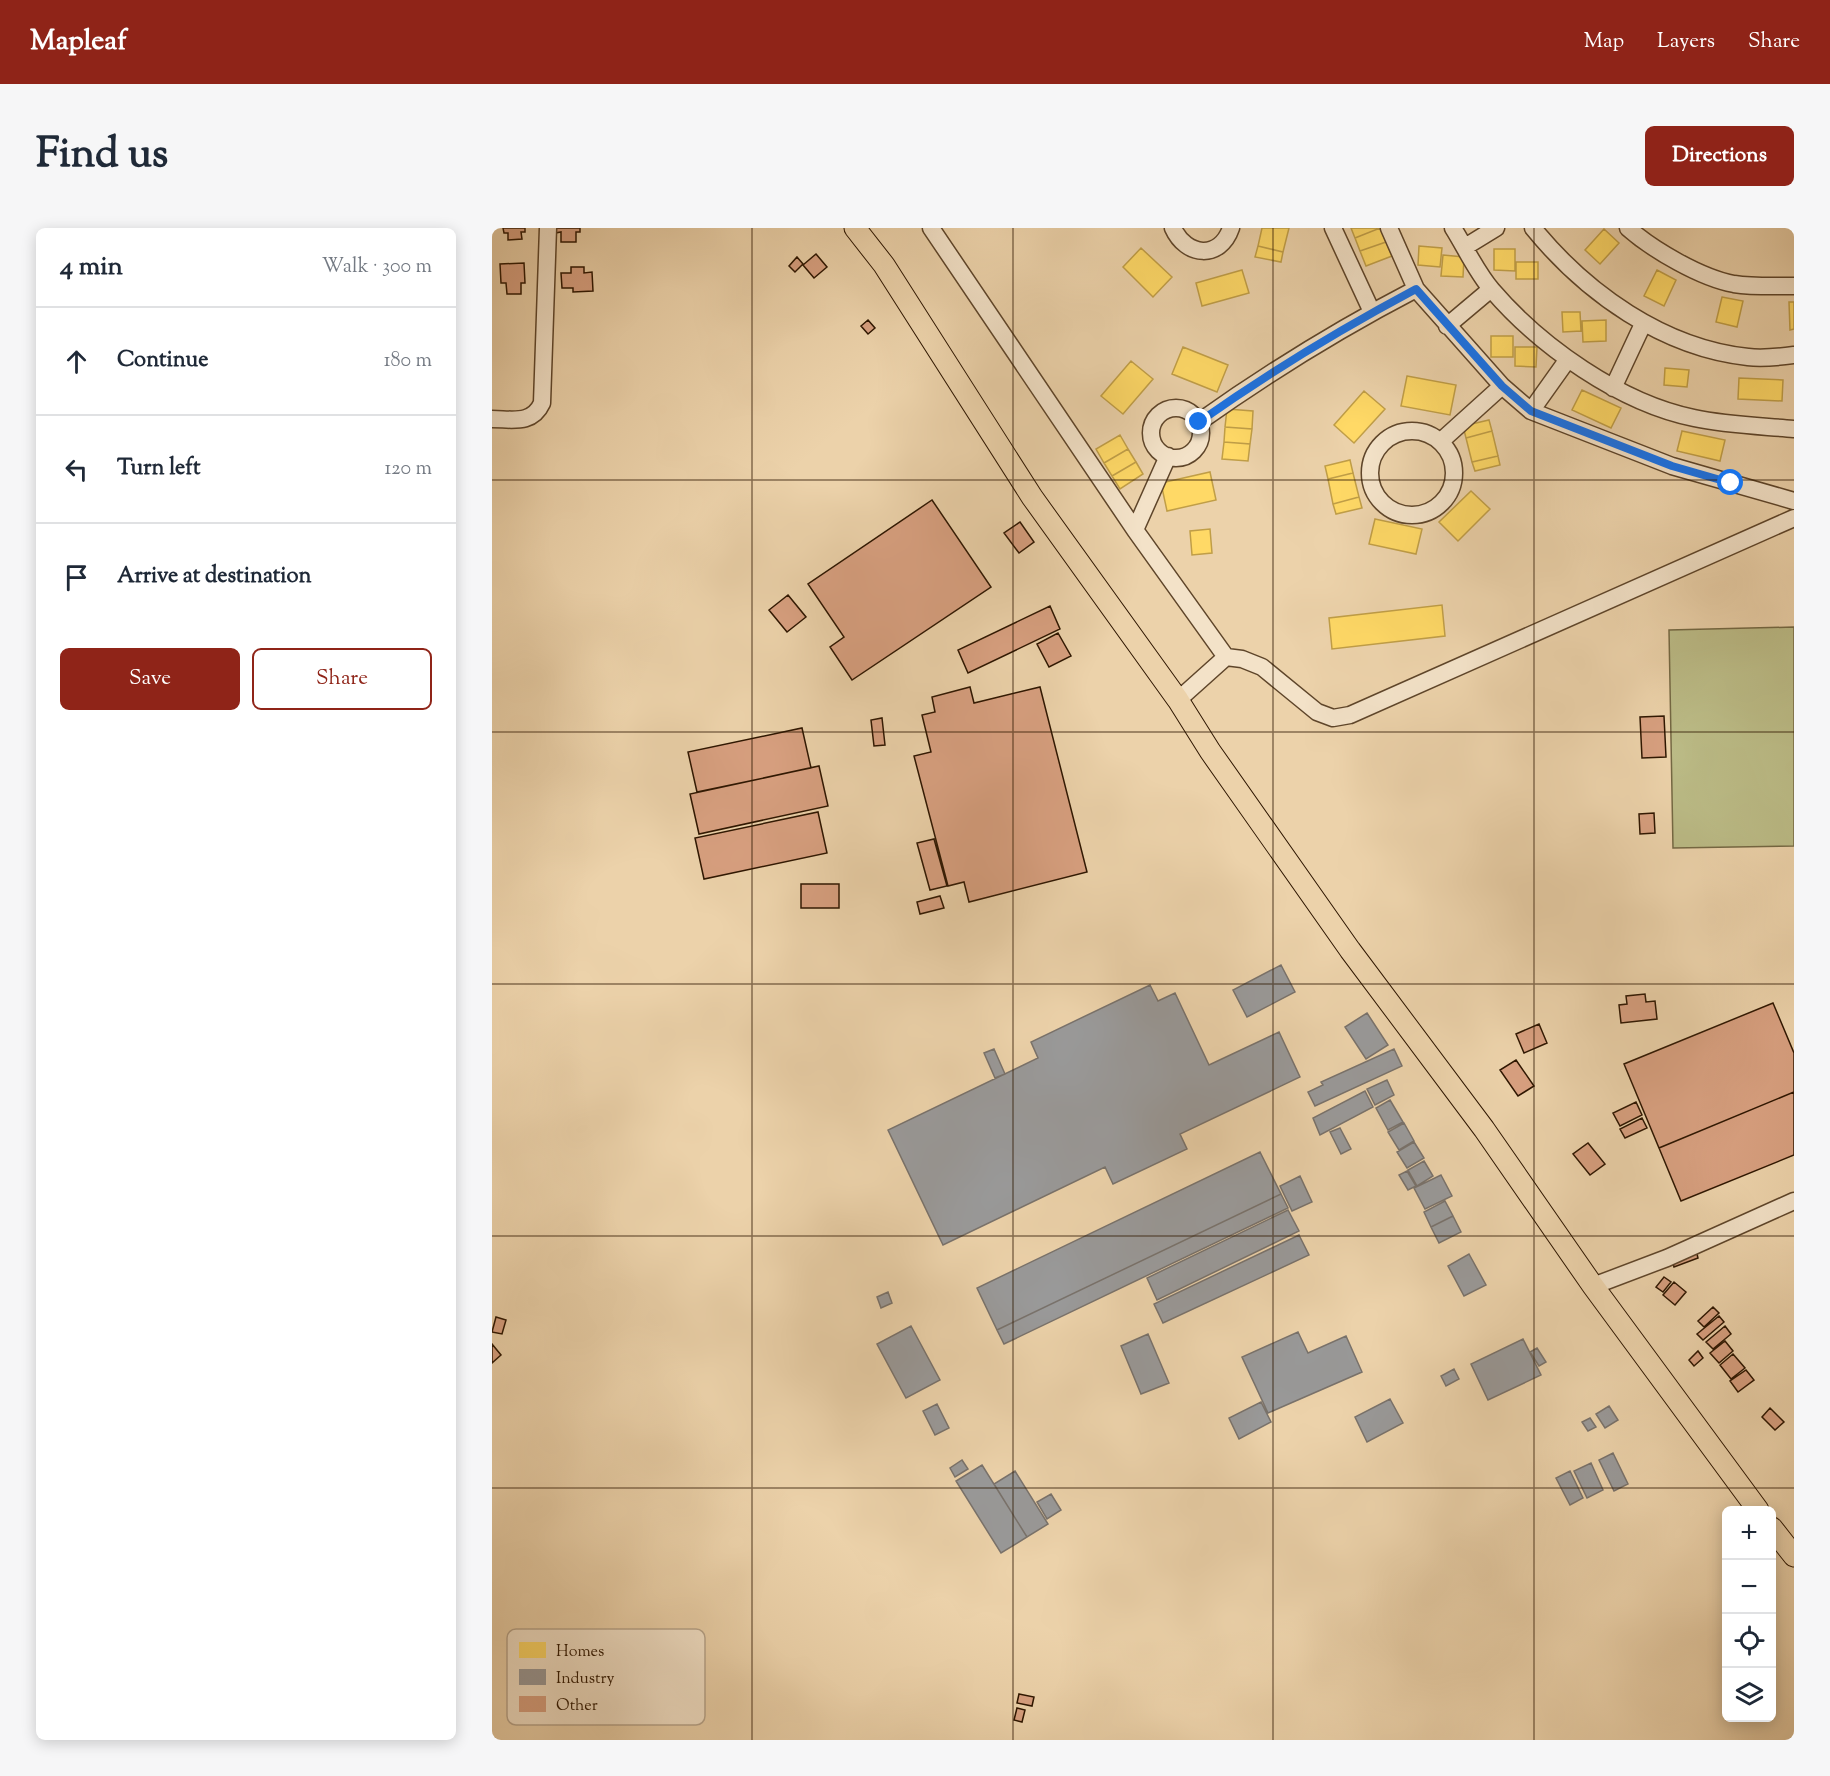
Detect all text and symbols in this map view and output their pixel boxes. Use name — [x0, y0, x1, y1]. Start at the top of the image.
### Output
text: Mapleaf — [30, 22, 127, 62]
text: Map — [1584, 27, 1624, 57]
text: Layers — [1657, 27, 1715, 57]
text: Share — [1748, 27, 1800, 57]
text: Find us — [36, 126, 168, 186]
button: Directions — [1645, 126, 1794, 186]
text: 4 min — [60, 249, 123, 286]
text: Walk · 300 m — [322, 253, 432, 282]
icon: ahead — [60, 345, 93, 378]
text: Continue — [117, 345, 208, 377]
text: 180 m — [384, 347, 432, 376]
route end — [1185, 408, 1211, 434]
icon: left — [60, 453, 93, 486]
text: Turn left — [117, 453, 200, 485]
text: 120 m — [384, 455, 432, 484]
route start — [1717, 469, 1743, 495]
icon: arrive — [60, 561, 93, 594]
text: Arrive at destination — [117, 561, 312, 593]
button: Save — [60, 648, 240, 710]
button: Share — [252, 648, 432, 710]
map controls — [1722, 1506, 1776, 1722]
button: + — [1722, 1506, 1776, 1560]
button: − — [1722, 1560, 1776, 1614]
button: locate — [1722, 1614, 1776, 1668]
legend — [507, 1629, 705, 1725]
text: Homes — [556, 1641, 604, 1664]
text: Industry — [556, 1668, 614, 1691]
button: layers — [1722, 1668, 1776, 1722]
text: Other — [556, 1695, 598, 1718]

